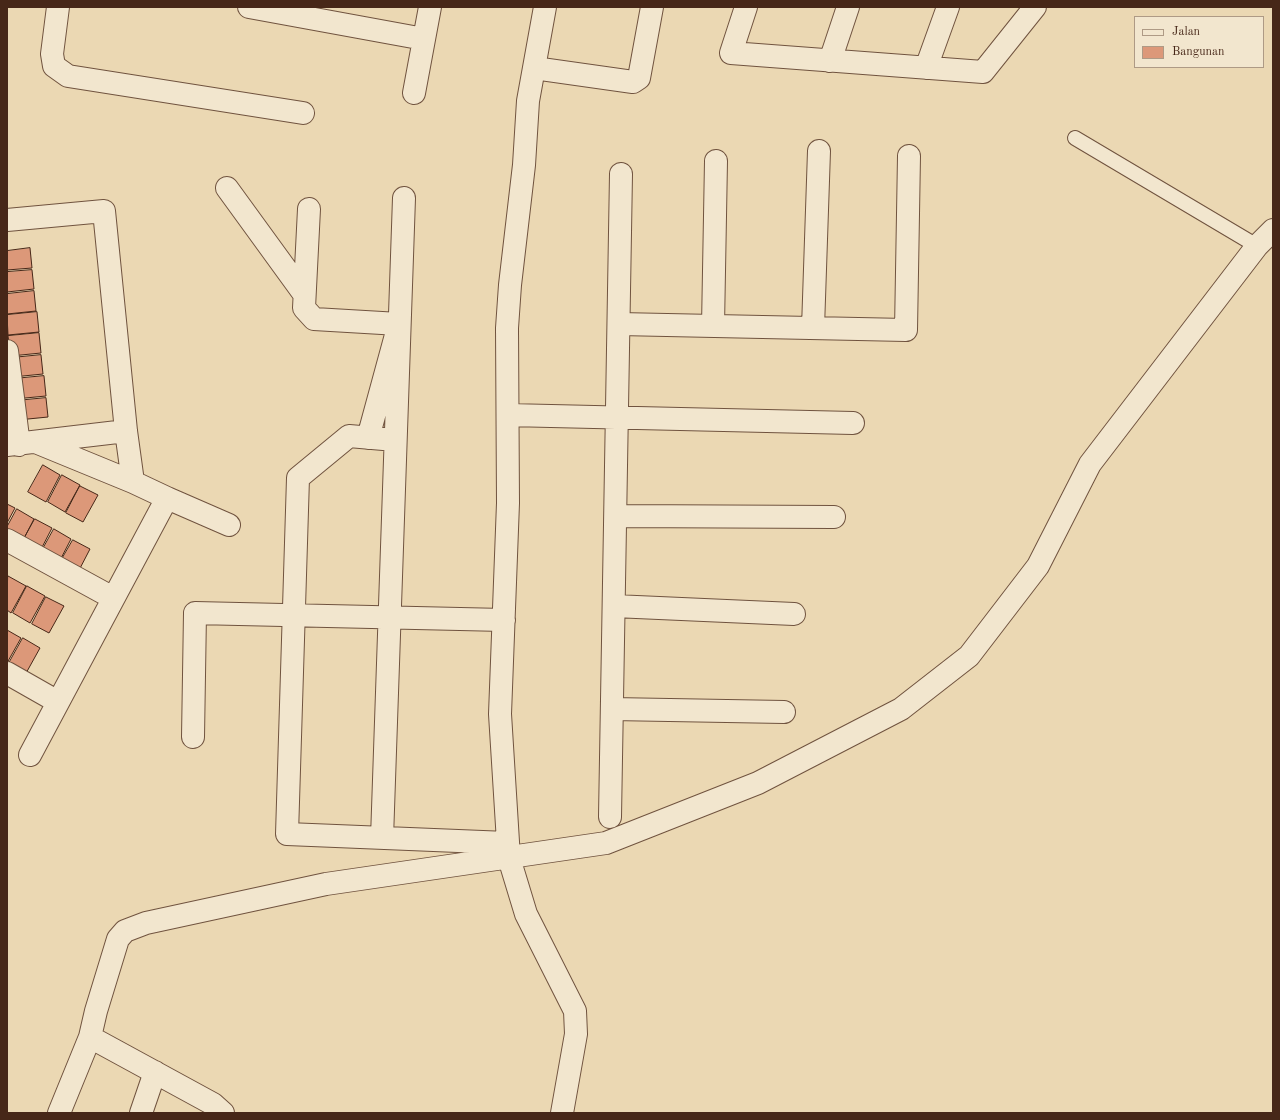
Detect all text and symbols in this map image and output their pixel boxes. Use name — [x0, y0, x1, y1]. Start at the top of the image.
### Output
legend — [1134, 16, 1264, 68]
text: Jalan — [1172, 26, 1200, 38]
text: Bangunan — [1172, 46, 1224, 58]

